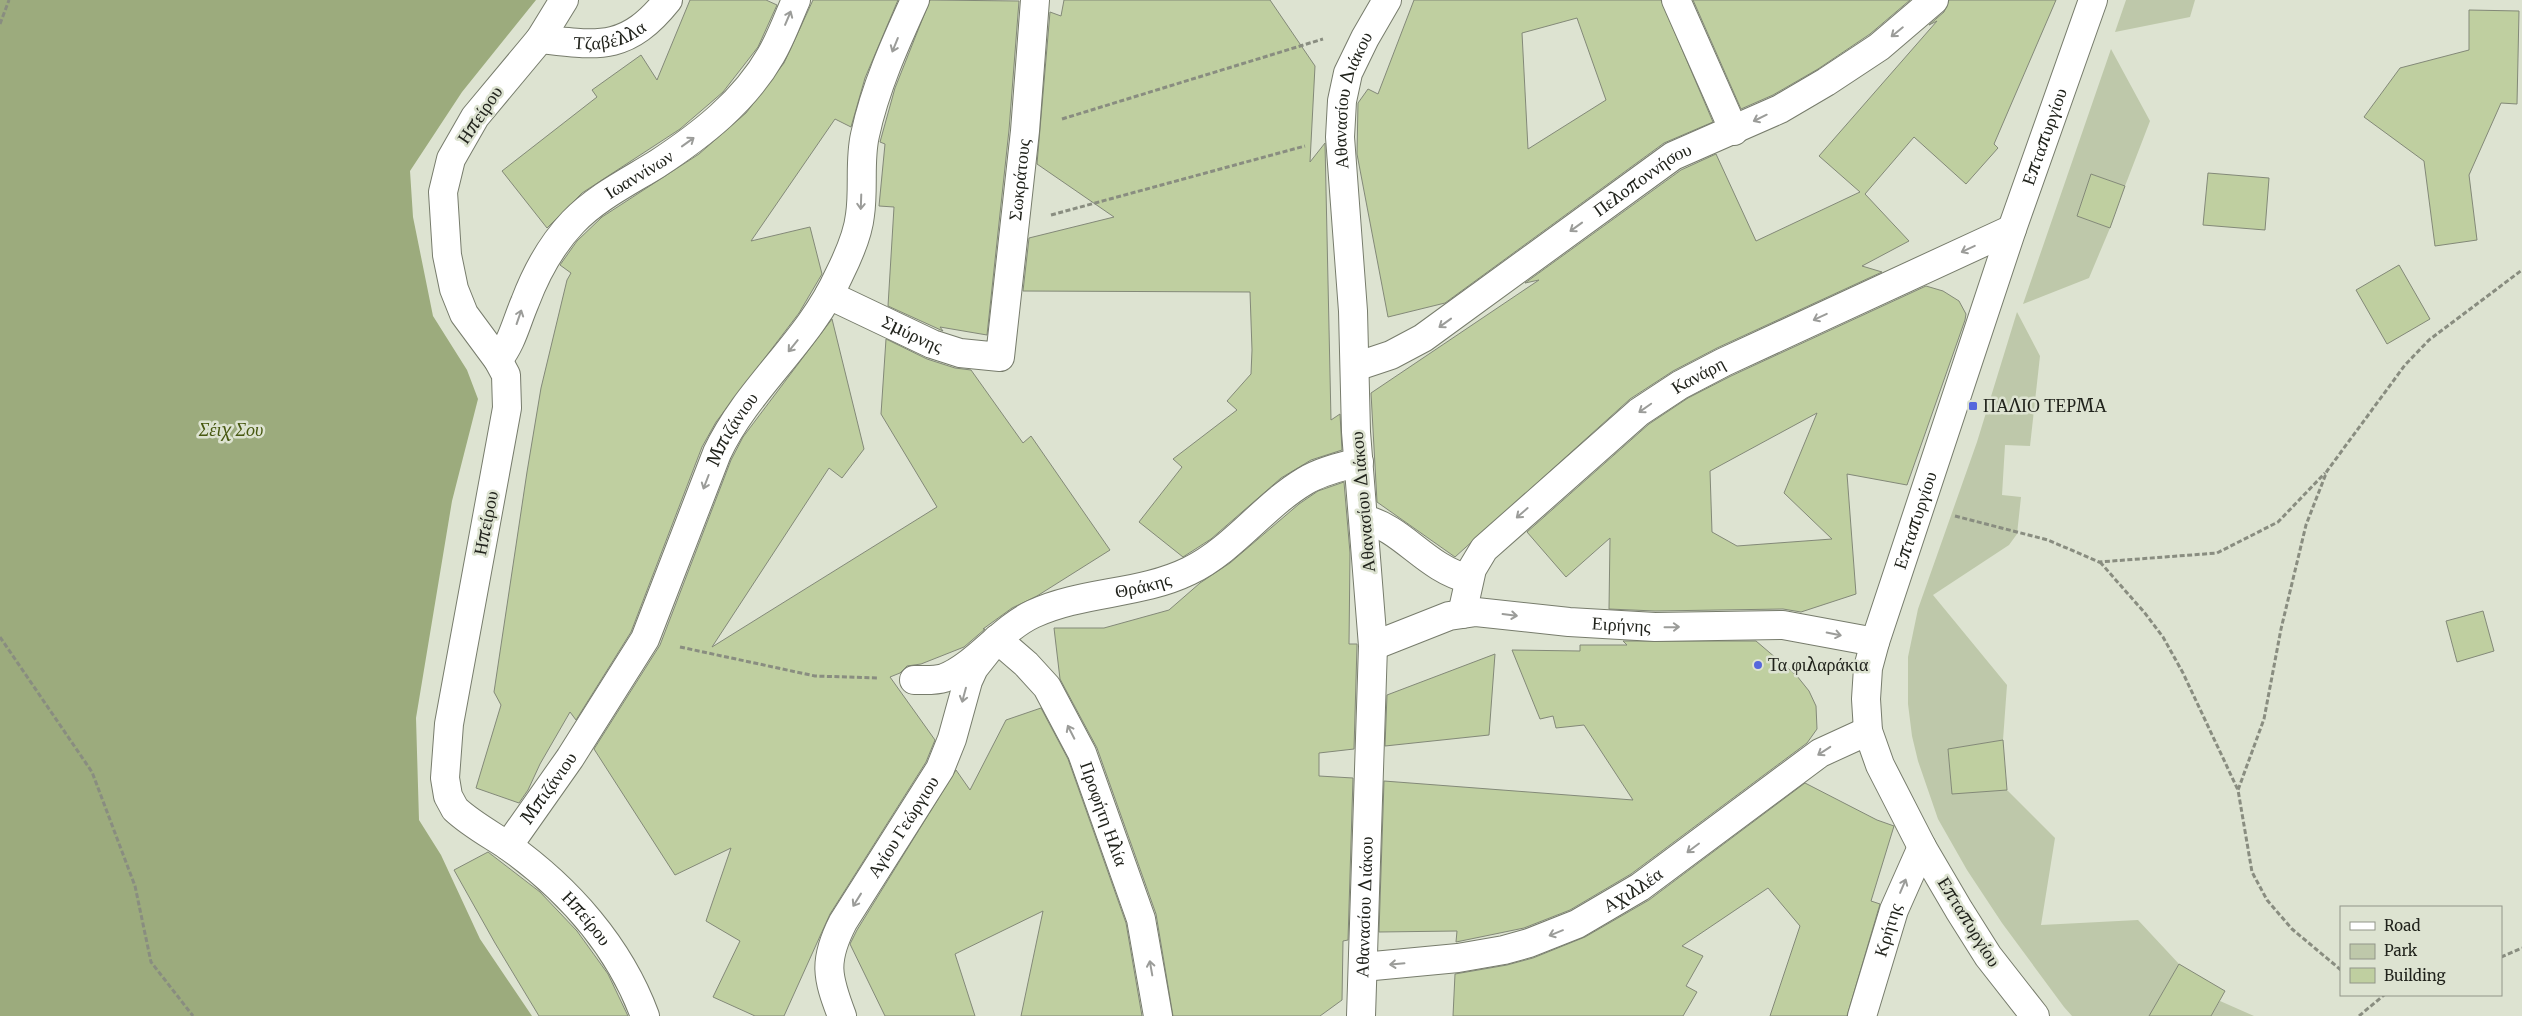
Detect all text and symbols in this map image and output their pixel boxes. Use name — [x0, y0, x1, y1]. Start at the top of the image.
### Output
one-way arrow — [784, 11, 794, 26]
street label: Τζαβέλλα — [573, 15, 651, 54]
street label: Αθανασίου Διάκου — [1328, 27, 1377, 170]
one-way arrow — [1891, 27, 1904, 38]
one-way arrow — [890, 37, 899, 52]
street label: Ηπείρου — [452, 81, 507, 148]
street label: Επταπυργίου — [2016, 85, 2072, 188]
one-way arrow — [1753, 114, 1768, 124]
one-way arrow — [681, 137, 695, 147]
street label: Πελοποννήσου — [1588, 137, 1695, 221]
street label: Σωκράτους — [1003, 138, 1035, 222]
street label: Ιωαννίνων — [600, 144, 678, 204]
one-way arrow — [856, 194, 866, 210]
one-way arrow — [1569, 222, 1583, 232]
one-way arrow — [1961, 245, 1976, 254]
one-way arrow — [515, 310, 524, 325]
street label: Σμύρνης — [878, 310, 945, 358]
one-way arrow — [1813, 313, 1828, 323]
one-way arrow — [1439, 317, 1452, 328]
one-way arrow — [787, 340, 798, 353]
street label: Κανάρη — [1666, 351, 1729, 399]
street label: Μπιζάνιου — [701, 387, 763, 469]
place label: ΠΑΛΙΟ ΤΕΡΜΑ — [1983, 394, 2107, 417]
marker: ΠΑΛΙΟ ΤΕΡΜΑ — [1967, 400, 1979, 412]
one-way arrow — [1638, 403, 1652, 413]
park label: Σέιχ Σου — [198, 418, 263, 441]
street label: Αθανασίου Διάκου — [1345, 430, 1380, 574]
street label: Επταπυργίου — [1888, 468, 1942, 572]
one-way arrow — [701, 474, 710, 490]
street label: Ηπείρου — [468, 489, 503, 557]
one-way arrow — [1515, 508, 1528, 519]
street label: Θράκης — [1113, 567, 1174, 603]
one-way arrow — [1502, 611, 1518, 621]
street label: Ειρήνης — [1591, 611, 1651, 638]
one-way arrow — [1664, 622, 1680, 632]
one-way arrow — [1825, 630, 1841, 639]
place label: Τα φιλαράκια — [1768, 653, 1869, 676]
marker: Τα φιλαράκια — [1752, 659, 1764, 671]
one-way arrow — [959, 687, 968, 703]
one-way arrow — [1066, 724, 1076, 739]
one-way arrow — [1817, 746, 1831, 756]
street label: Μπιζάνιου — [515, 748, 582, 828]
street label: Προφήτη Ηλία — [1075, 758, 1133, 870]
street label: Αγίου Γεώργιου — [862, 771, 944, 882]
street label: Αθανασίου Διάκου — [1350, 836, 1378, 978]
one-way arrow — [1687, 842, 1700, 853]
street label: Αχιλλέα — [1599, 862, 1667, 917]
street label: Επταπυργίου — [1933, 873, 2006, 971]
one-way arrow — [1899, 879, 1908, 894]
street label: Ηπείρου — [557, 886, 617, 950]
one-way arrow — [852, 892, 862, 906]
street label: Κρήτης — [1869, 899, 1907, 959]
legend — [2340, 906, 2502, 996]
text: Road — [2384, 916, 2420, 935]
one-way arrow — [1548, 929, 1564, 938]
text: Park — [2384, 941, 2418, 960]
one-way arrow — [1145, 960, 1155, 976]
one-way arrow — [1389, 960, 1405, 969]
text: Building — [2384, 966, 2446, 985]

